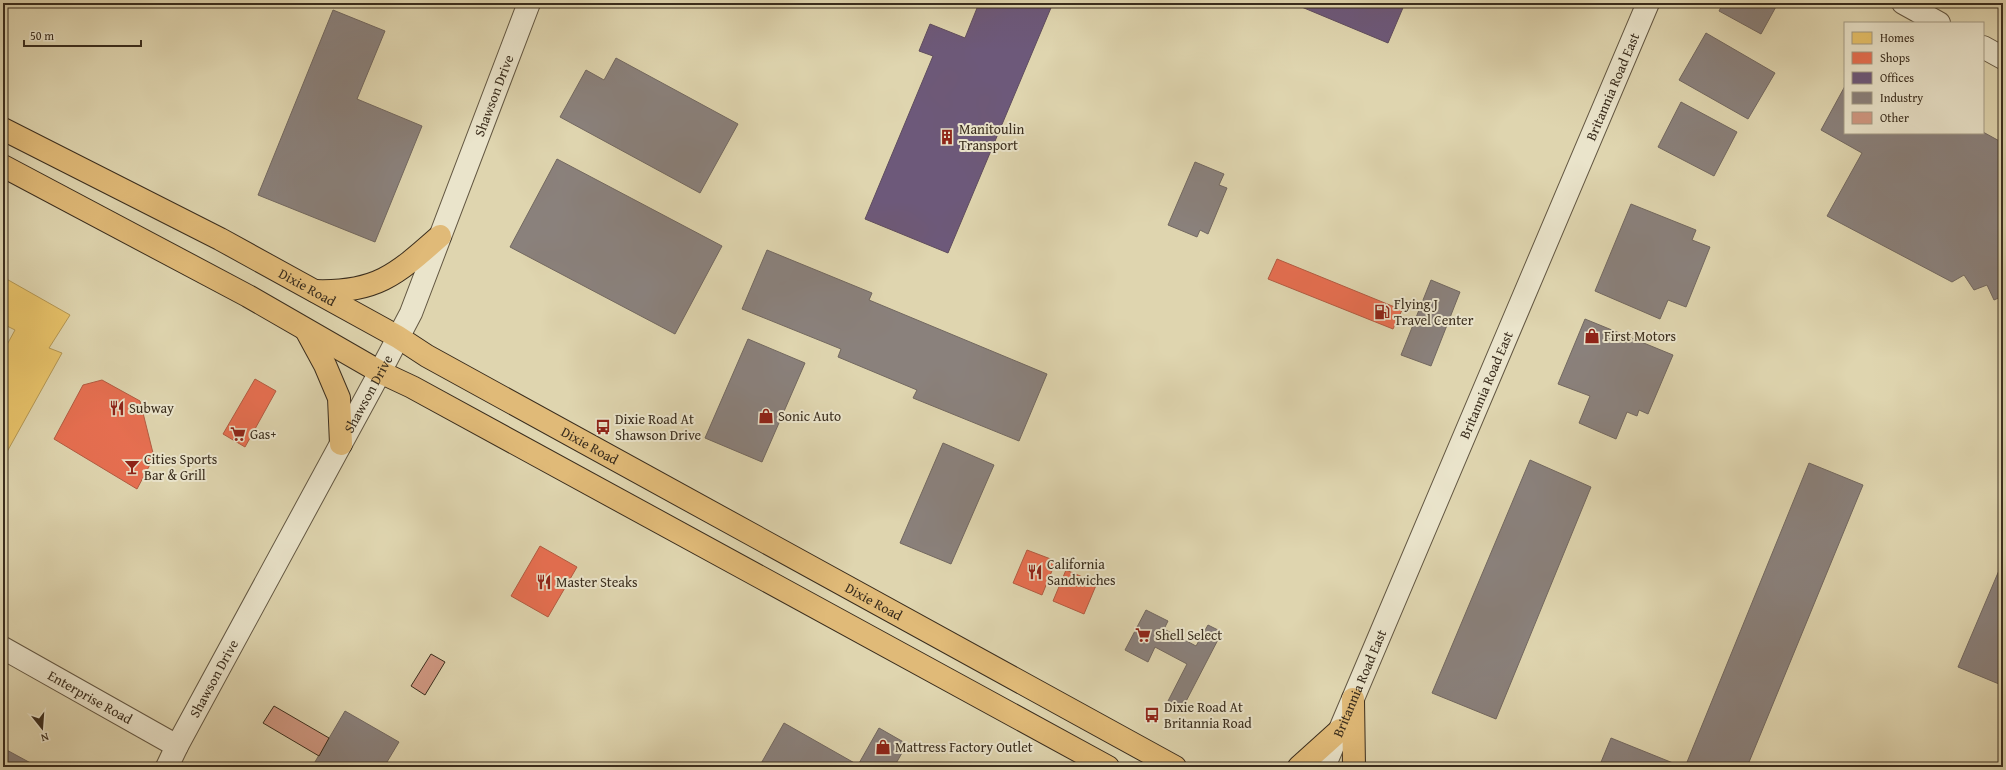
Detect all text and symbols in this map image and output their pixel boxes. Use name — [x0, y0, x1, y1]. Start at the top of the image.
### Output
scale bar — [24, 22, 141, 48]
legend — [1844, 22, 1984, 134]
text: 50 m — [30, 27, 54, 44]
text: Homes — [1880, 29, 1915, 46]
street label: Britannia Road East — [1581, 30, 1644, 144]
text: Shops — [1880, 49, 1910, 66]
street label: Shawson Drive — [469, 51, 519, 140]
text: Offices — [1880, 69, 1914, 86]
text: Industry — [1880, 89, 1923, 106]
text: Other — [1880, 109, 1909, 126]
place label: Manitoulin Transport — [959, 119, 1024, 155]
building icon: Manitoulin Transport — [938, 128, 956, 146]
street label: Dixie Road — [275, 263, 340, 311]
place label: Flying J Travel Center — [1394, 294, 1474, 330]
fuel station icon: Flying J Travel Center — [1373, 303, 1391, 321]
place label: First Motors — [1604, 326, 1676, 346]
shop icon: First Motors — [1583, 327, 1601, 345]
street label: Britannia Road East — [1454, 328, 1518, 442]
street label: Shawson Drive — [339, 351, 398, 436]
place label: Subway — [129, 398, 174, 418]
restaurant icon: Subway — [108, 399, 126, 417]
place label: Sonic Auto — [778, 406, 841, 426]
shop icon: Sonic Auto — [757, 407, 775, 425]
place label: Dixie Road At Shawson Drive — [615, 409, 702, 445]
bus stop icon: Dixie Road At Shawson Drive — [594, 418, 612, 436]
street label: Dixie Road — [558, 422, 623, 470]
place label: Gas+ — [250, 424, 276, 444]
supermarket icon: Gas+ — [229, 425, 247, 443]
place label: Cities Sports Bar & Grill — [144, 449, 217, 485]
bar icon: Cities Sports Bar & Grill — [123, 458, 141, 476]
place label: California Sandwiches — [1047, 554, 1116, 590]
restaurant icon: California Sandwiches — [1026, 563, 1044, 581]
place label: Master Steaks — [556, 572, 638, 592]
restaurant icon: Master Steaks — [535, 573, 553, 591]
street label: Dixie Road — [842, 578, 907, 626]
place label: Shell Select — [1155, 625, 1222, 645]
supermarket icon: Shell Select — [1134, 626, 1152, 644]
street label: Britannia Road East — [1328, 626, 1391, 740]
street label: Shawson Drive — [184, 636, 243, 721]
street label: Enterprise Road — [44, 665, 136, 729]
place label: Dixie Road At Britannia Road — [1164, 697, 1252, 733]
bus stop icon: Dixie Road At Britannia Road — [1143, 706, 1161, 724]
north arrow — [22, 708, 62, 748]
text: N — [38, 729, 51, 746]
place label: Mattress Factory Outlet — [895, 737, 1033, 757]
shop icon: Mattress Factory Outlet — [874, 738, 892, 756]

